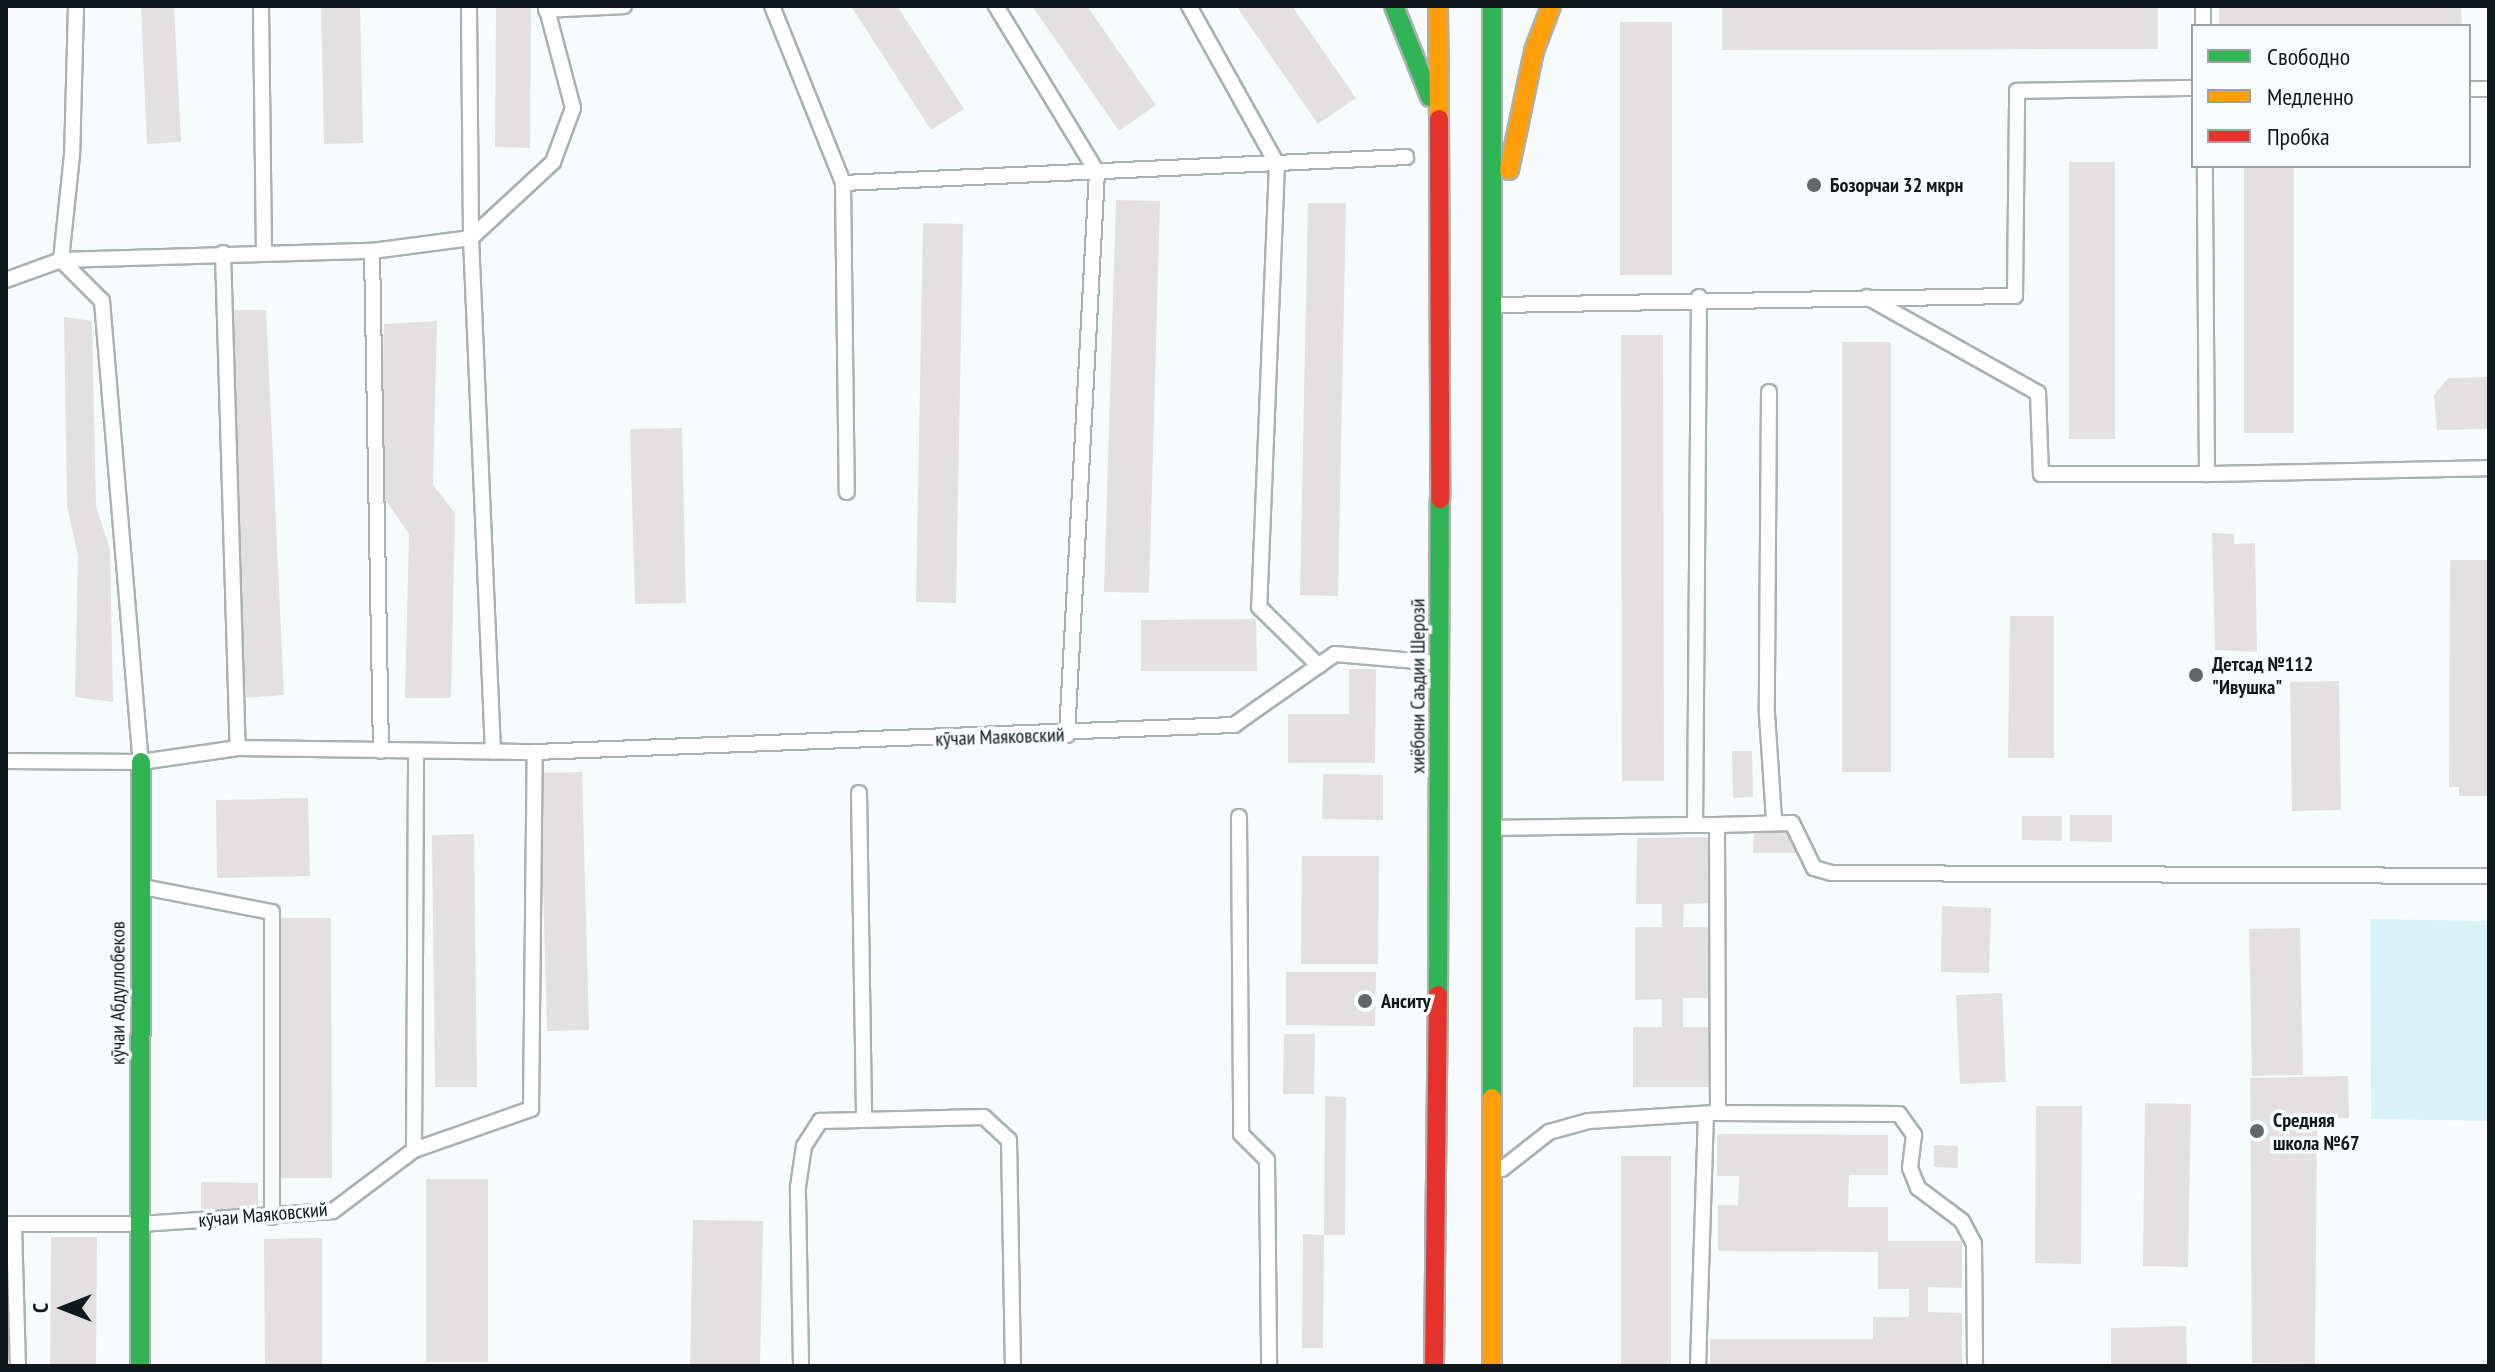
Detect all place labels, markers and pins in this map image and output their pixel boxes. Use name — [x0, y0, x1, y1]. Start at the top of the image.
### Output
place label: Бозорчаи 32 мкрн — [1830, 173, 1963, 197]
marker: Бозорчаи 32 мкрн — [1805, 176, 1823, 194]
place label: Детсад №112 "Ивушка" — [2212, 652, 2313, 699]
marker: Детсад №112 "Ивушка" — [2187, 666, 2205, 684]
place label: Анситу — [1381, 989, 1430, 1013]
marker: Анситу — [1356, 992, 1374, 1010]
place label: Средняя школа №67 — [2273, 1108, 2360, 1155]
marker: Средняя школа №67 — [2248, 1122, 2266, 1140]

